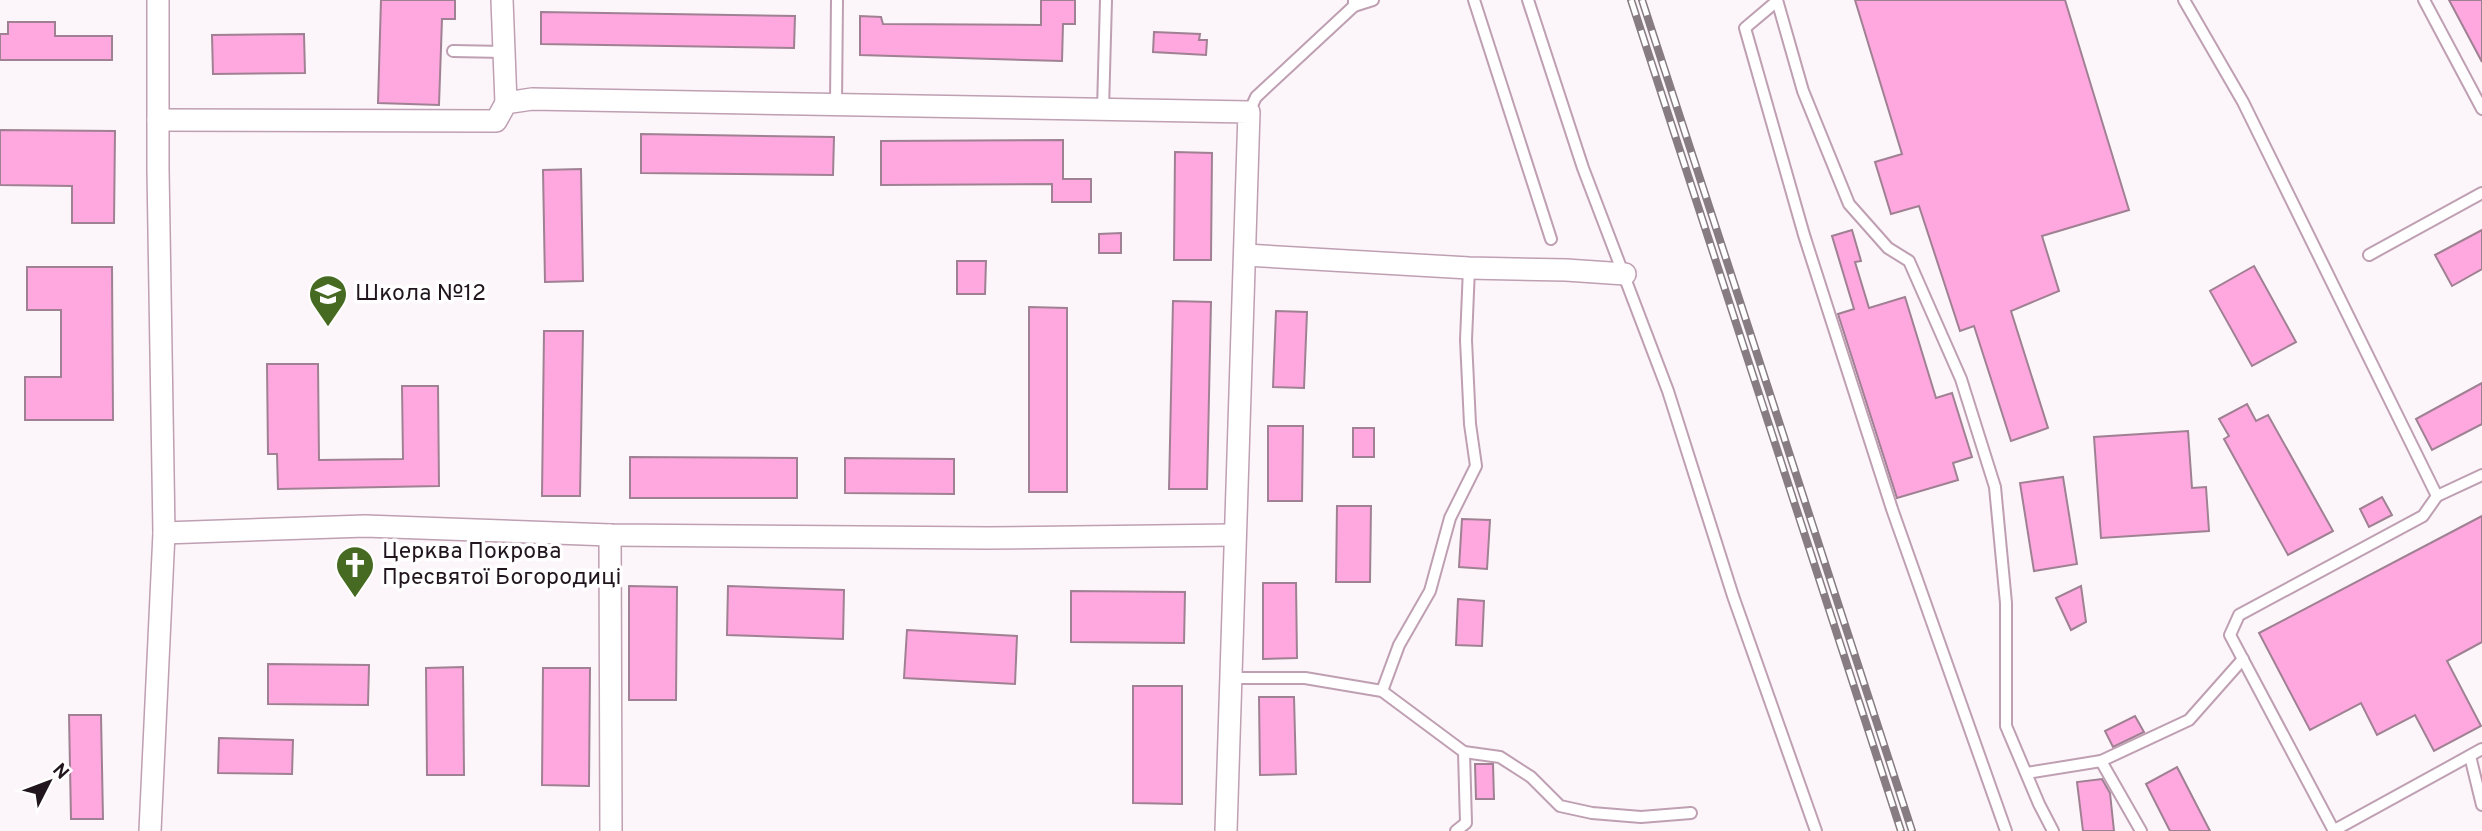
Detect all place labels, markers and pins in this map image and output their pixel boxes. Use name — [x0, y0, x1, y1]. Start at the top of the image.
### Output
school or university icon: Школа №12 — [307, 273, 349, 328]
place label: Школа №12 — [355, 280, 486, 309]
place label: Церква Покрова Пресвятої Богородиці — [382, 538, 621, 593]
church icon: Церква Покрова Пресвятої Богородиці — [334, 544, 376, 599]

